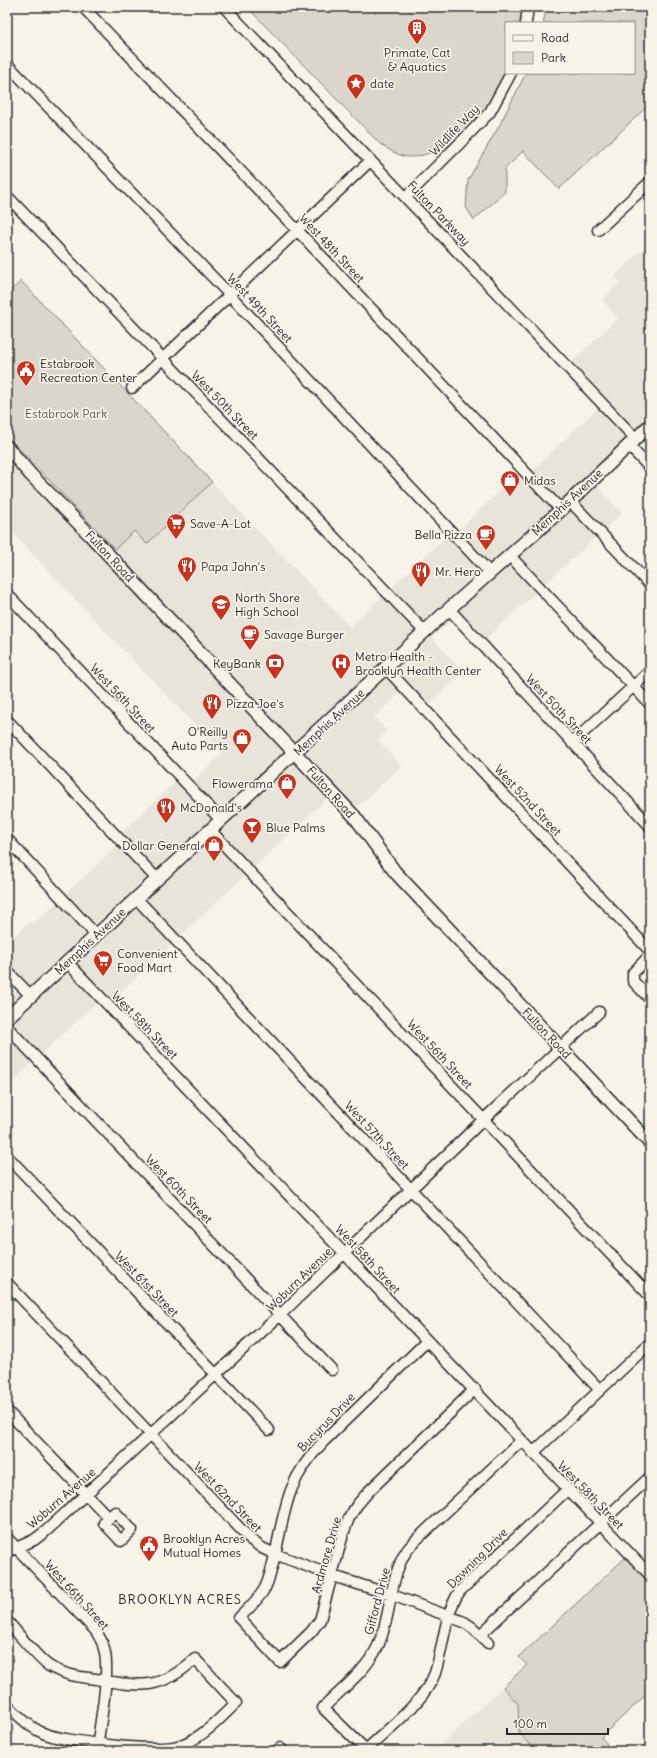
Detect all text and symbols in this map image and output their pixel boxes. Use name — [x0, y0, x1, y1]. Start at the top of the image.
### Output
building icon: Primate, Cat & Aquatics — [406, 17, 428, 45]
legend — [505, 22, 635, 74]
text: Road — [541, 30, 569, 45]
place label: Primate, Cat & Aquatics — [384, 45, 450, 74]
text: Park — [541, 50, 566, 65]
place icon: date — [345, 72, 367, 100]
place label: date — [370, 76, 394, 91]
street label: Wildlife Way — [426, 101, 482, 159]
street label: Fulton Parkway — [404, 177, 474, 249]
street label: West 48th Street — [296, 210, 368, 286]
street label: West 49th Street — [224, 270, 296, 346]
place label: Estabrook Recreation Center — [40, 356, 137, 385]
public building icon: Estabrook Recreation Center — [15, 359, 37, 387]
street label: West 50th Street — [188, 367, 262, 443]
park label: Estabrook Park — [25, 406, 107, 421]
street label: Memphis Avenue — [528, 465, 606, 539]
shop icon: Midas — [499, 469, 521, 497]
place label: Midas — [524, 473, 556, 488]
supermarket icon: Save-A-Lot — [165, 512, 187, 540]
place label: Save-A-Lot — [190, 516, 251, 531]
cafe icon: Bella Pizza — [475, 523, 497, 551]
street label: Fulton Road — [82, 527, 138, 585]
place label: Bella Pizza — [414, 527, 472, 542]
restaurant icon: Papa John's — [176, 555, 198, 583]
place label: Papa John's — [201, 559, 266, 574]
restaurant icon: Mr. Hero — [410, 560, 432, 588]
place label: Mr. Hero — [435, 564, 481, 579]
place label: North Shore High School — [235, 590, 300, 619]
school or university icon: North Shore High School — [210, 593, 232, 621]
cafe icon: Savage Burger — [239, 623, 261, 651]
place label: Savage Burger — [264, 627, 344, 642]
place label: Metro Health - Brooklyn Health Center — [355, 649, 481, 678]
bank icon: KeyBank — [264, 652, 286, 680]
hospital icon: Metro Health - Brooklyn Health Center — [330, 652, 352, 680]
place label: KeyBank — [213, 656, 261, 671]
street label: West 56th Street — [87, 660, 159, 736]
street label: West 50th Street — [523, 671, 595, 747]
street label: Memphis Avenue — [290, 685, 368, 759]
restaurant icon: Pizza Joe's — [201, 692, 223, 720]
place label: Pizza Joe's — [226, 696, 284, 711]
place label: O'Reilly Auto Parts — [171, 724, 228, 753]
shop icon: O'Reilly Auto Parts — [231, 727, 253, 755]
street label: West 52nd Street — [491, 761, 565, 839]
street label: Fulton Road — [304, 763, 358, 821]
shop icon: Flowerama — [276, 772, 298, 800]
place label: Flowerama — [212, 776, 273, 791]
restaurant icon: McDonald's — [155, 796, 177, 824]
place label: McDonald's — [180, 800, 242, 815]
bar icon: Blue Palms — [241, 816, 263, 844]
place label: Blue Palms — [266, 820, 325, 835]
shop icon: Dollar General — [203, 834, 225, 862]
place label: Dollar General — [122, 838, 200, 853]
street label: Memphis Avenue — [51, 904, 129, 978]
place label: Convenient Food Mart — [117, 946, 178, 975]
supermarket icon: Convenient Food Mart — [92, 949, 114, 977]
street label: West 58th Street — [109, 988, 181, 1062]
street label: Fulton Road — [519, 1004, 575, 1062]
street label: West 56th Street — [404, 1016, 476, 1092]
street label: West 57th Street — [342, 1098, 412, 1172]
street label: West 60th Street — [142, 1151, 216, 1227]
street label: West 58th Street — [332, 1221, 404, 1297]
street label: Woburn Avenue — [263, 1244, 335, 1314]
street label: West 61st Street — [112, 1248, 182, 1320]
street label: Bucyrus Drive — [294, 1389, 358, 1455]
street label: West 58th Street — [555, 1458, 627, 1532]
street label: West 62nd Street — [191, 1459, 265, 1535]
street label: Woburn Avenue — [24, 1464, 98, 1532]
street label: Ardmore Drive — [308, 1515, 344, 1595]
street label: Dawning Drive — [444, 1525, 510, 1591]
place label: Brooklyn Acres Mutual Homes — [163, 1531, 245, 1560]
public building icon: Brooklyn Acres Mutual Homes — [138, 1534, 160, 1562]
street label: West 66th Street — [42, 1557, 112, 1633]
street label: Gifford Drive — [361, 1566, 393, 1636]
district label: BROOKLYN ACRES — [118, 1591, 242, 1608]
scale bar — [507, 1710, 608, 1736]
text: 100 m — [513, 1716, 547, 1731]

